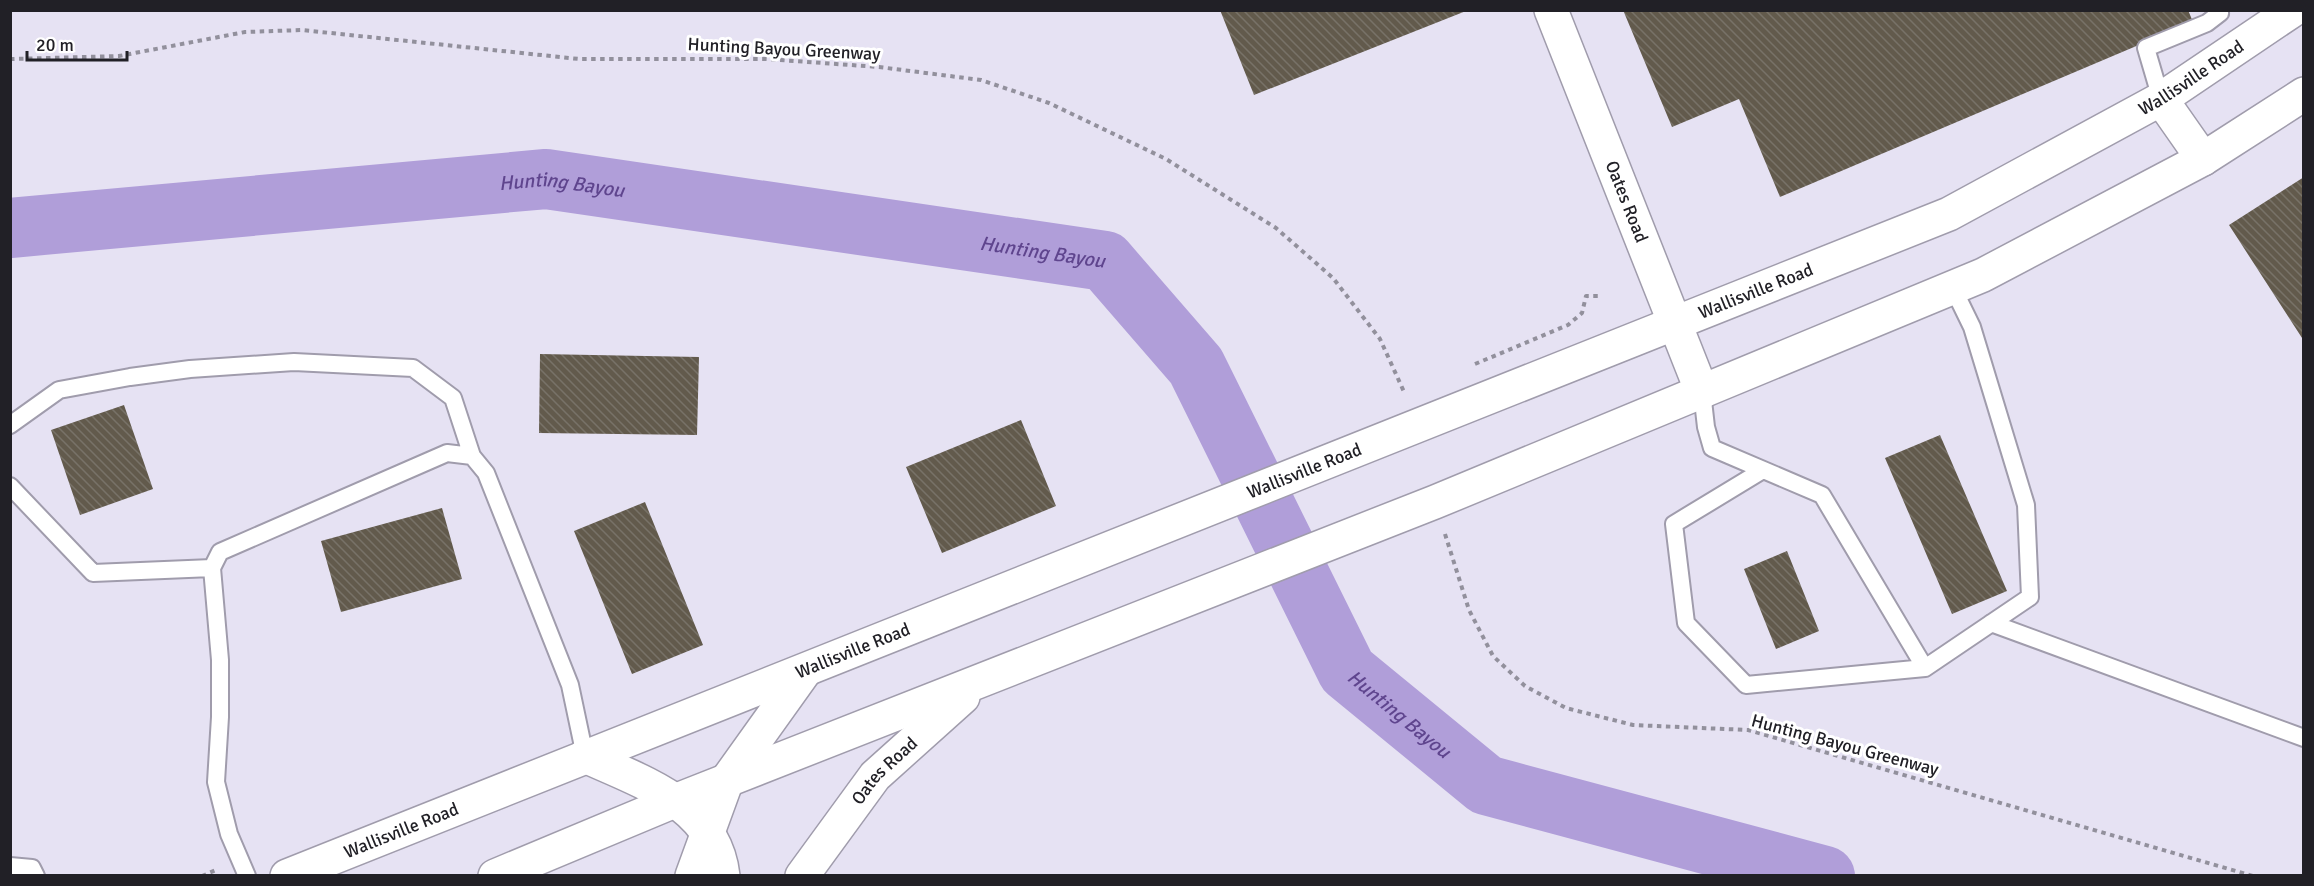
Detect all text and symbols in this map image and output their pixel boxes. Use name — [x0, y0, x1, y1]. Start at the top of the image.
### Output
scale bar — [27, 24, 128, 62]
street label: Hunting Bayou Greenway — [687, 33, 882, 65]
text: 20 m — [36, 34, 74, 56]
street label: Wallisville Road — [2135, 35, 2248, 120]
street label: Oates Road — [1601, 157, 1653, 246]
water label: Hunting Bayou — [498, 166, 627, 203]
water label: Hunting Bayou — [978, 230, 1108, 274]
street label: Wallisville Road — [1695, 258, 1816, 324]
street label: Wallisville Road — [1244, 438, 1365, 503]
street label: Wallisville Road — [792, 618, 913, 683]
water label: Hunting Bayou — [1342, 664, 1457, 764]
street label: Hunting Bayou Greenway — [1749, 709, 1942, 781]
street label: Oates Road — [847, 732, 922, 809]
street label: Wallisville Road — [341, 798, 462, 863]

